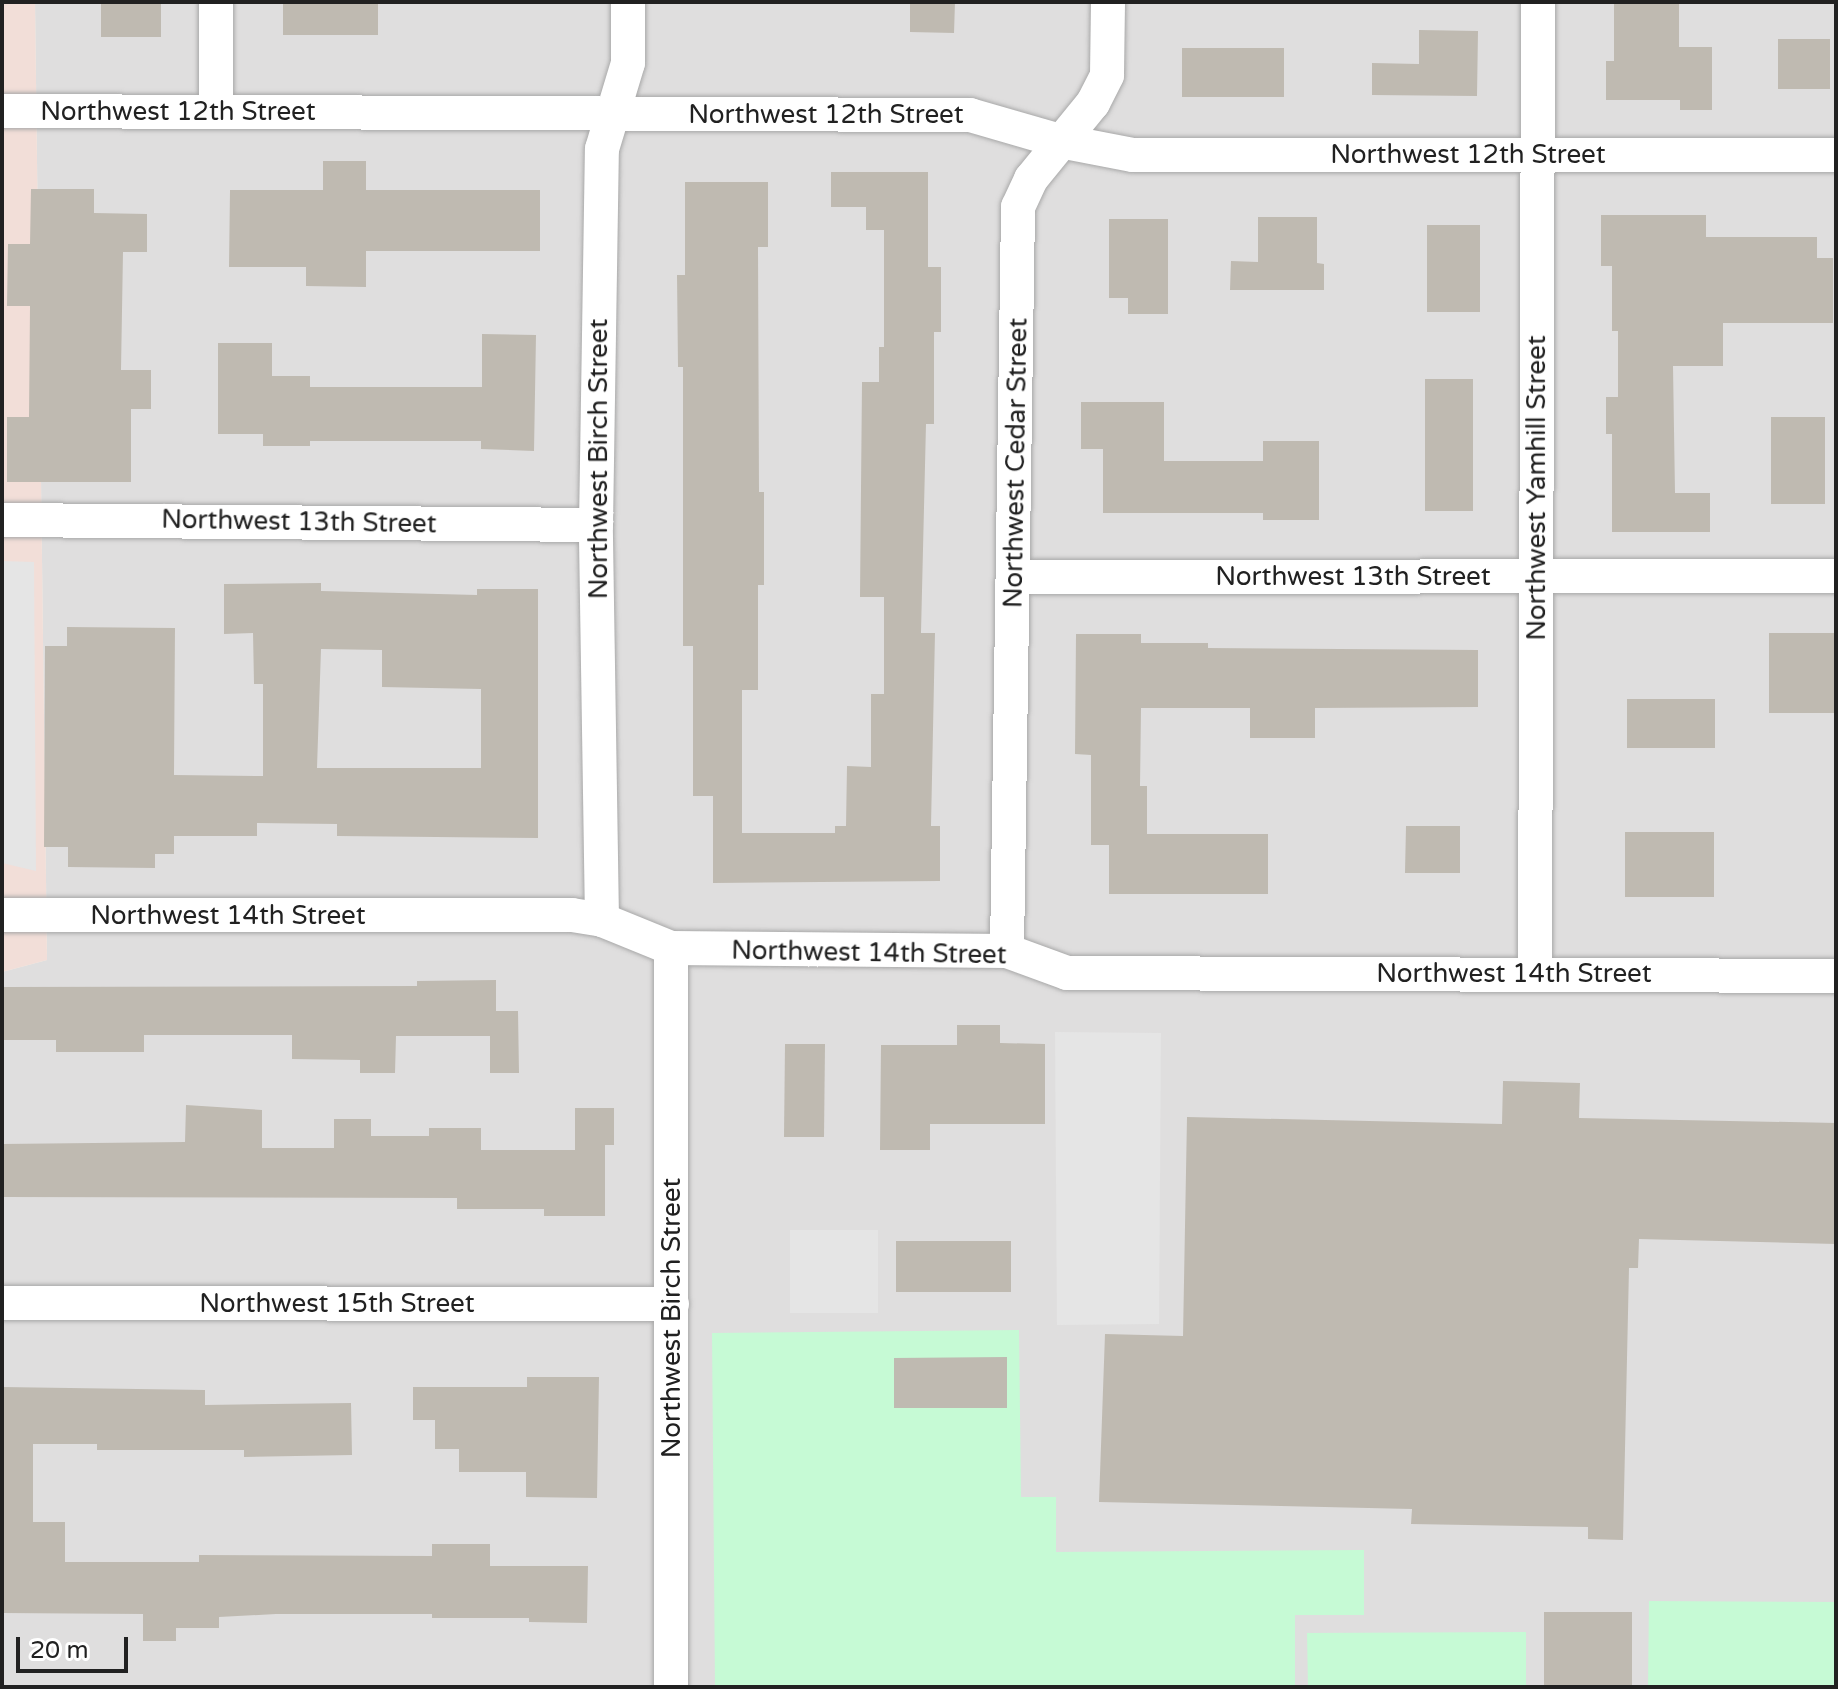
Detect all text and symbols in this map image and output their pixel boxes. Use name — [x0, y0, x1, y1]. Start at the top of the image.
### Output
street label: Northwest 12th Street — [40, 96, 316, 128]
street label: Northwest 12th Street — [688, 99, 964, 131]
street label: Northwest 12th Street — [1330, 139, 1606, 171]
street label: Northwest Cedar Street — [998, 318, 1034, 608]
street label: Northwest Birch Street — [583, 319, 615, 599]
street label: Northwest Yamhill Street — [1521, 335, 1553, 641]
street label: Northwest 13th Street — [161, 504, 437, 540]
street label: Northwest 13th Street — [1215, 561, 1491, 593]
street label: Northwest 14th Street — [90, 900, 366, 932]
street label: Northwest 14th Street — [731, 935, 1007, 971]
street label: Northwest 14th Street — [1376, 958, 1652, 990]
street label: Northwest Birch Street — [656, 1178, 688, 1458]
street label: Northwest 15th Street — [199, 1288, 475, 1320]
scale bar — [20, 1621, 132, 1671]
text: 20 m — [30, 1636, 88, 1665]

